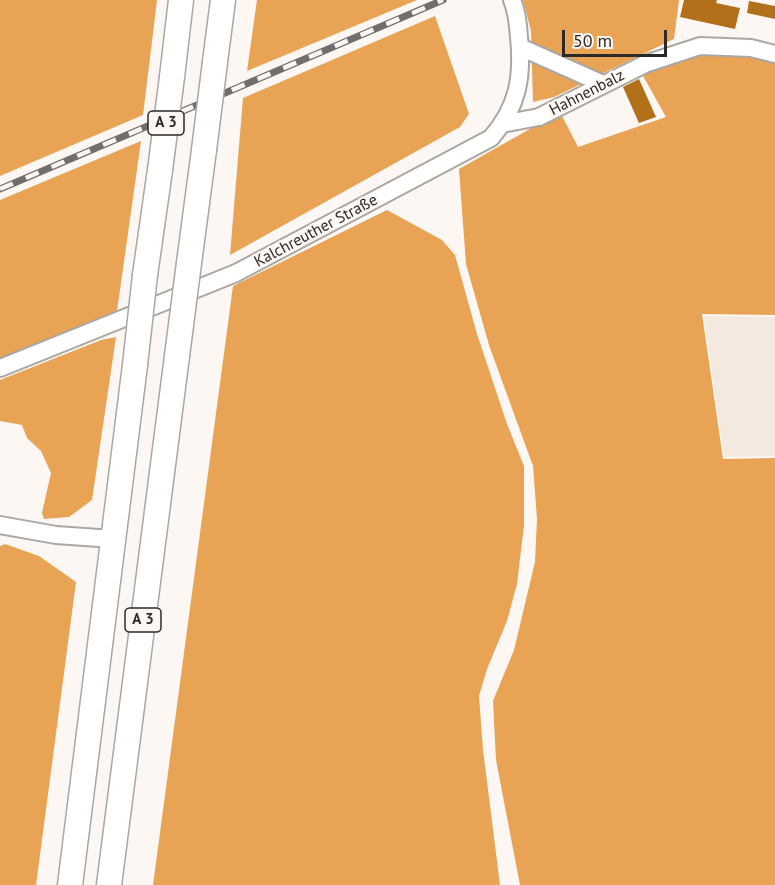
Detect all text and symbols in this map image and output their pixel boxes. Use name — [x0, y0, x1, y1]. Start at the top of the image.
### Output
scale bar — [565, 18, 670, 56]
text: 50 m — [573, 29, 612, 52]
street label: Hahnenbalz — [546, 66, 628, 120]
road number: A 3 — [148, 111, 184, 135]
street label: Kalchreuther Straße — [251, 190, 381, 272]
road number: A 3 — [125, 608, 161, 632]

